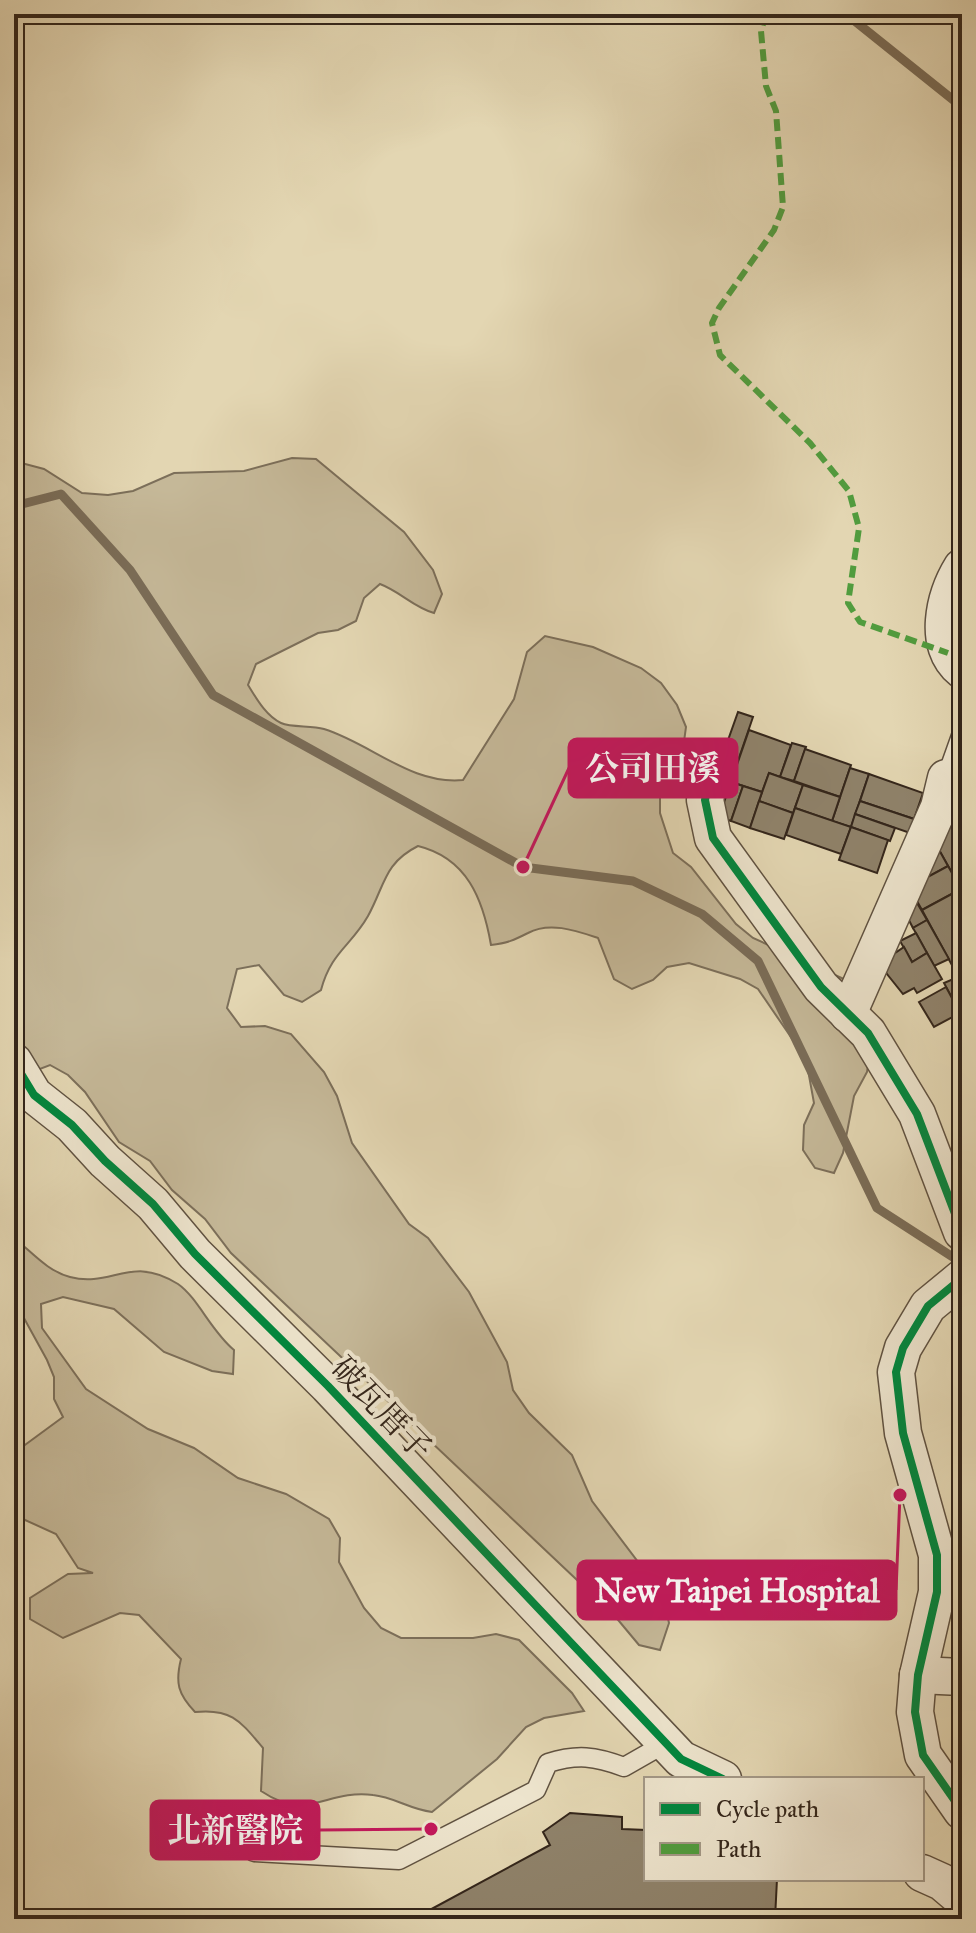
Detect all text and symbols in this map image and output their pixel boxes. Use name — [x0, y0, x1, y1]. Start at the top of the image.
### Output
callout: 公司田溪 — [569, 739, 737, 797]
text: 公司田溪 — [585, 748, 721, 789]
street label: 破瓦厝子 — [323, 1349, 440, 1468]
callout: New Taipei Hospital — [578, 1561, 896, 1619]
text: New Taipei Hospital — [594, 1570, 881, 1611]
legend — [644, 1777, 924, 1881]
text: Cycle path — [716, 1794, 819, 1824]
callout: 北新醫院 — [151, 1801, 319, 1859]
text: 北新醫院 — [167, 1810, 303, 1851]
text: Path — [716, 1834, 761, 1864]

